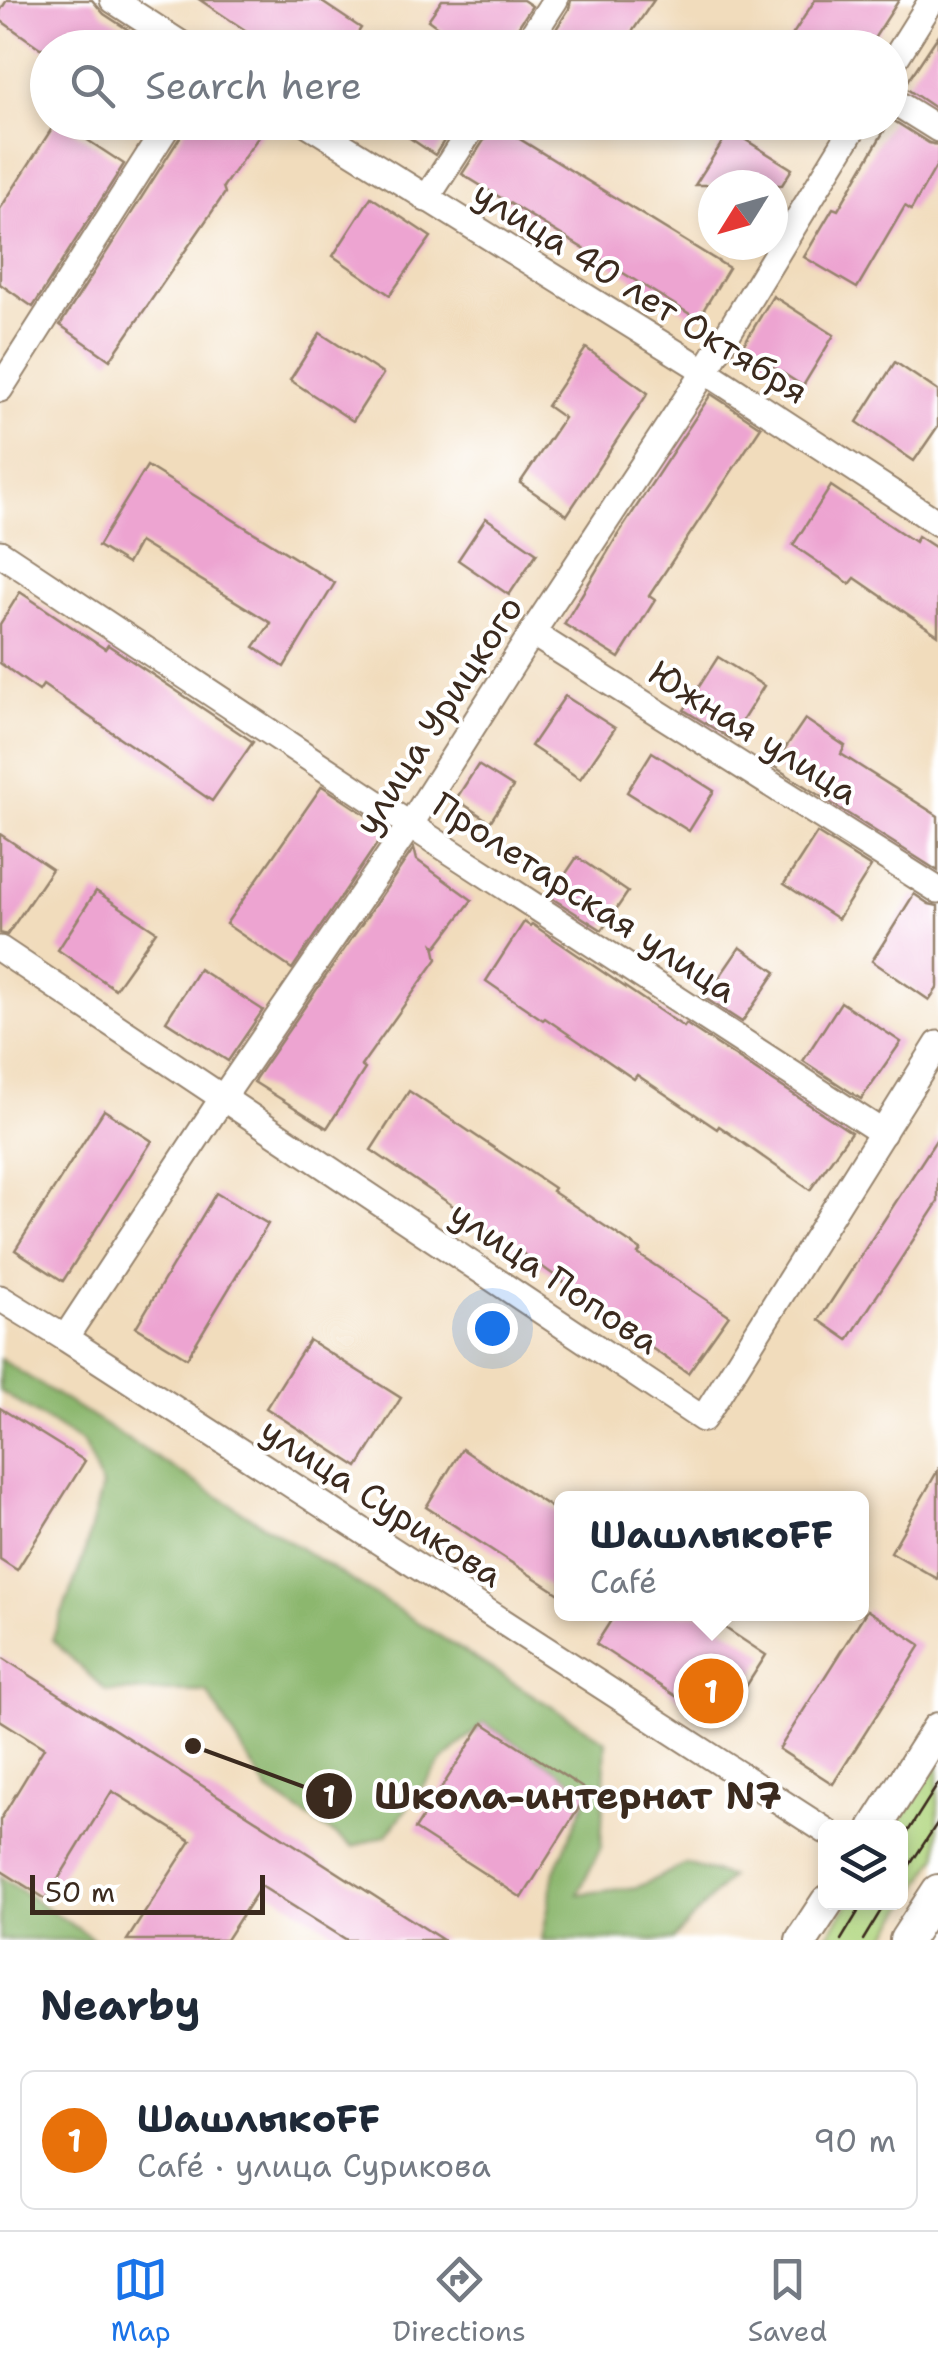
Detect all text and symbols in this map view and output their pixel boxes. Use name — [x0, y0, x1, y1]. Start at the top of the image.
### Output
search box — [30, 30, 908, 140]
icon: search — [65, 58, 120, 113]
text: Search here — [145, 60, 362, 111]
street label: улица 40 лет Октября — [465, 170, 817, 414]
north arrow — [698, 170, 788, 260]
street label: улица Урицкого — [343, 586, 533, 844]
street label: Южная улица — [640, 649, 868, 815]
street label: Пролетарская улица — [424, 781, 746, 1013]
street label: улица Попова — [441, 1190, 669, 1365]
your location — [467, 1303, 518, 1354]
street label: улица Сурикова — [252, 1406, 512, 1598]
popup — [554, 1491, 869, 1621]
text: ШашлыкoFF — [590, 1509, 833, 1560]
text: Café — [590, 1560, 657, 1603]
pin: 1 — [678, 1654, 744, 1728]
callout: Школа-интернат N7 — [304, 1762, 802, 1830]
text: Школа-интернат N7 — [374, 1770, 782, 1821]
text: 1 — [322, 1776, 336, 1817]
map controls — [818, 1820, 908, 1910]
button: layers — [818, 1820, 908, 1910]
scale bar — [30, 1870, 265, 1914]
text: 50 m — [45, 1873, 115, 1911]
text: Nearby — [40, 1977, 200, 2033]
text: ШашлыкoFF — [137, 2093, 380, 2144]
text: 1 — [67, 2119, 82, 2162]
text: 90 m — [813, 2119, 896, 2162]
text: Café · улица Сурикова — [137, 2144, 491, 2187]
tab: Map — [111, 2252, 171, 2350]
tab: Directions — [392, 2252, 526, 2350]
tab: Saved — [748, 2252, 827, 2350]

